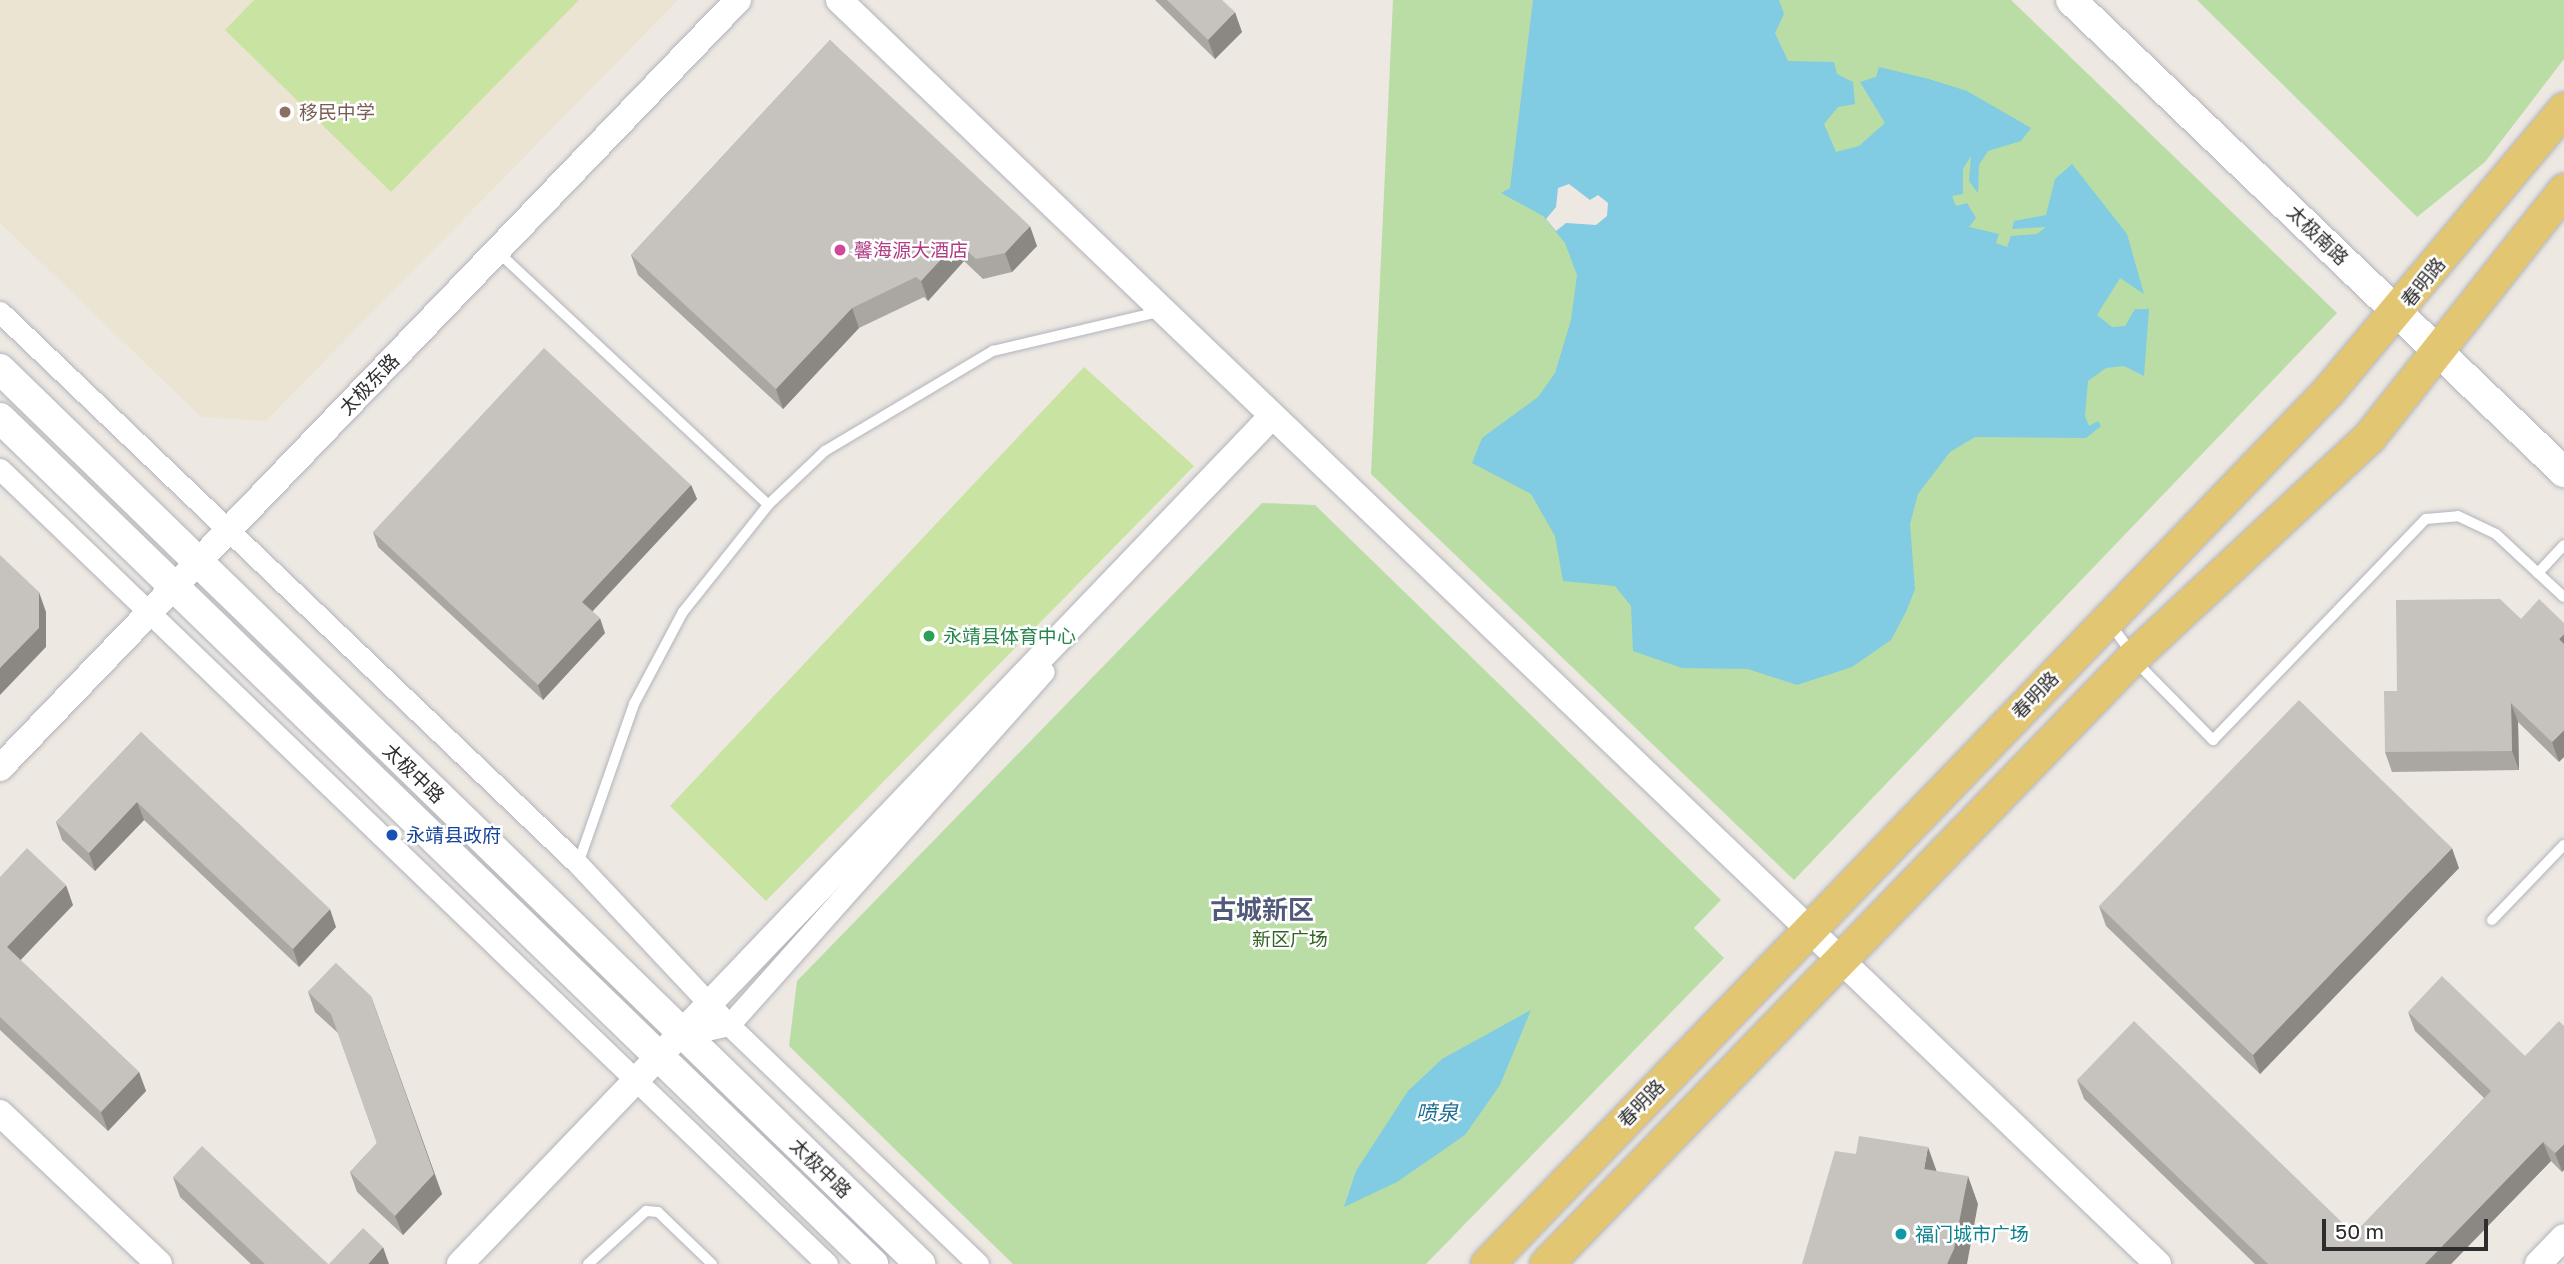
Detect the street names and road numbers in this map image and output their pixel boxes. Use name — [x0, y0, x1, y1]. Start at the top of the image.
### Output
street label: 太极南路 — [2283, 200, 2353, 270]
street label: 春明路 — [2396, 253, 2450, 311]
street label: 太极东路 — [334, 349, 404, 419]
street label: 春明路 — [2007, 667, 2063, 723]
street label: 太极中路 — [379, 738, 449, 808]
street label: 春明路 — [1613, 1075, 1669, 1131]
street label: 太极中路 — [786, 1133, 856, 1203]

